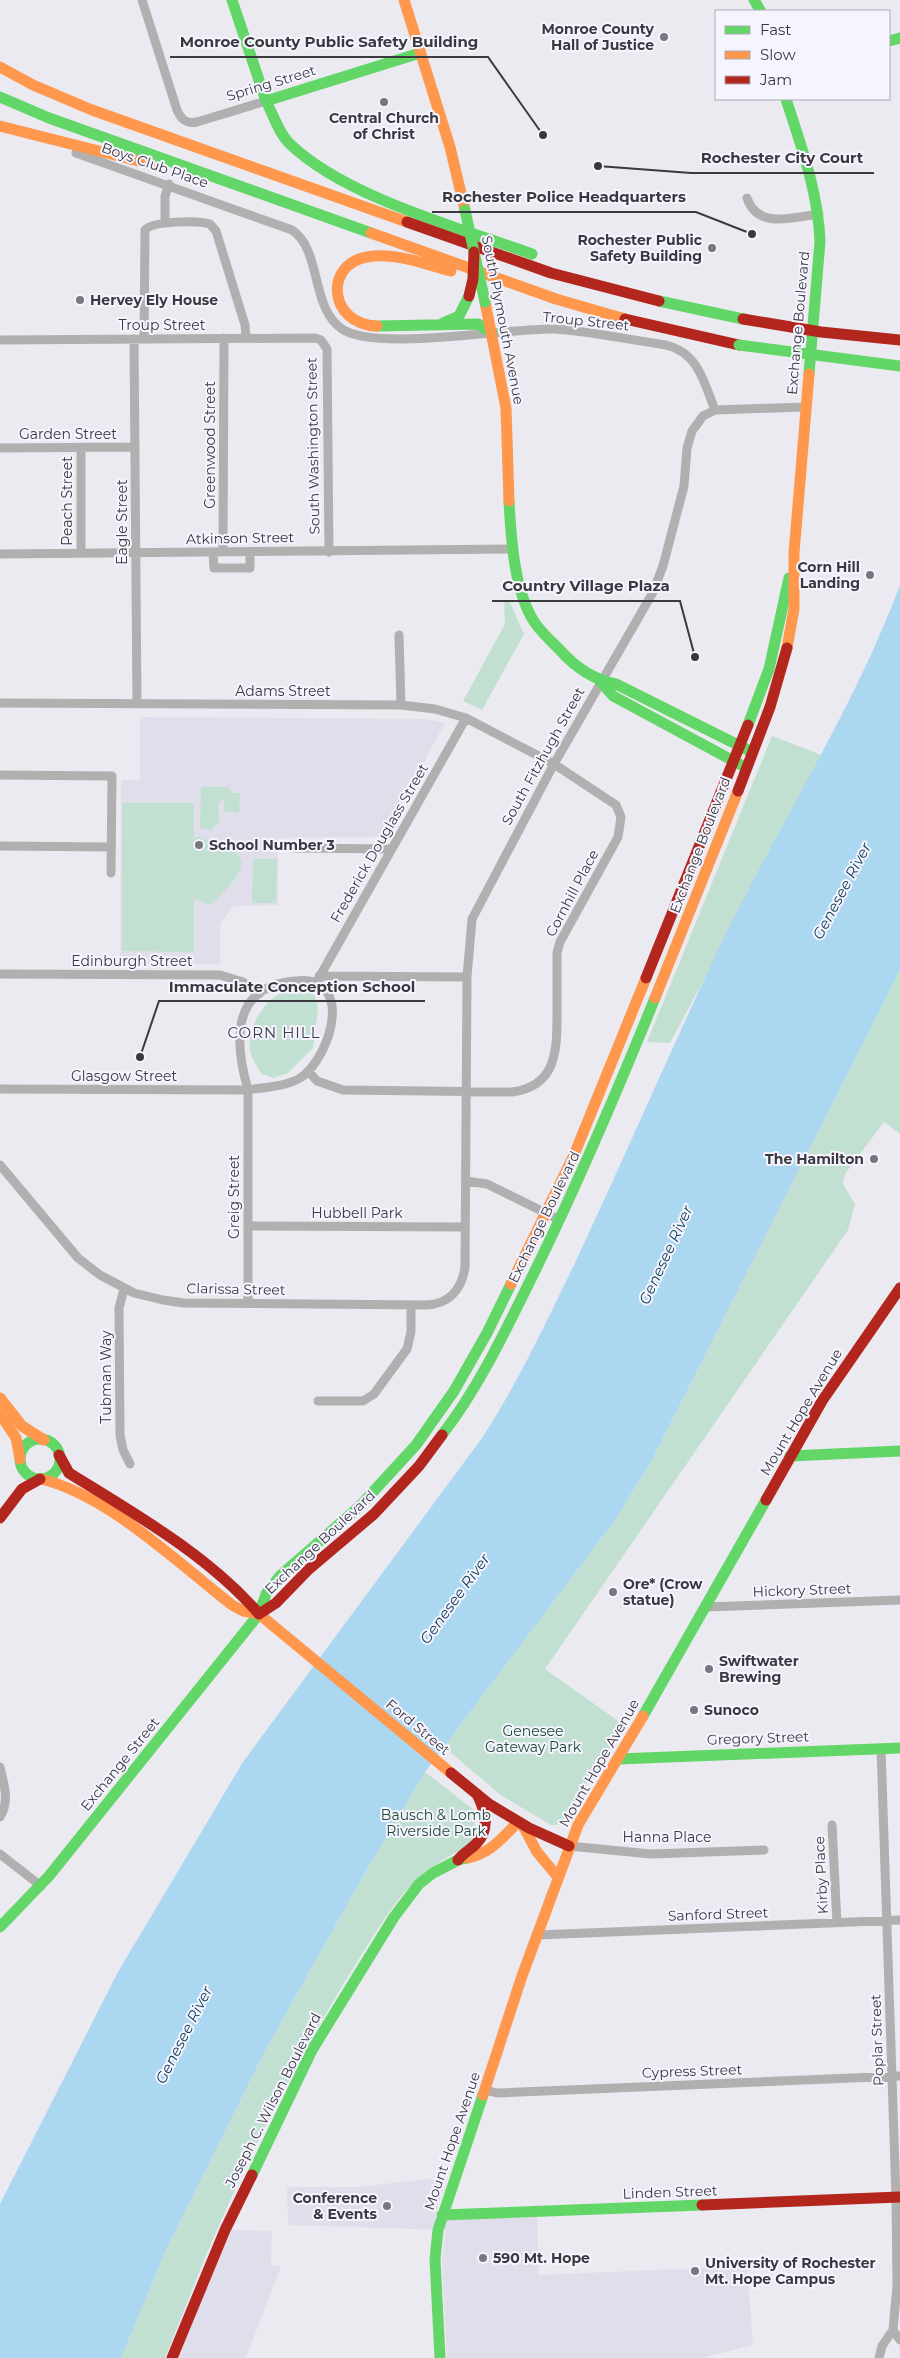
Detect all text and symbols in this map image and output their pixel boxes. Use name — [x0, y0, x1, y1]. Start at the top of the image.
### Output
legend — [715, 10, 890, 100]
place label: Monroe County Hall of Justice — [541, 20, 655, 54]
text: Fast — [760, 20, 791, 39]
callout: Monroe County Public Safety Building — [170, 27, 488, 57]
marker: Monroe County Hall of Justice — [658, 31, 670, 43]
text: Monroe County Public Safety Building — [180, 32, 478, 51]
text: Slow — [760, 45, 796, 64]
street label: Spring Street — [224, 61, 318, 105]
text: Jam — [759, 70, 792, 89]
marker: Central Church of Christ — [378, 96, 390, 108]
place label: Central Church of Christ — [329, 109, 439, 143]
street label: Boys Club Place — [99, 138, 211, 192]
callout: Rochester City Court — [691, 143, 874, 173]
text: Rochester City Court — [701, 148, 864, 167]
callout: Rochester Police Headquarters — [432, 182, 696, 212]
text: Rochester Police Headquarters — [442, 187, 686, 206]
place label: Rochester Public Safety Building — [577, 231, 703, 265]
street label: South Plymouth Avenue — [478, 234, 528, 406]
marker: Rochester Public Safety Building — [706, 242, 718, 254]
street label: Exchange Boulevard — [783, 250, 813, 396]
place label: Hervey Ely House — [90, 291, 218, 309]
marker: Hervey Ely House — [74, 294, 86, 306]
street label: Troup Street — [542, 308, 630, 335]
street label: Troup Street — [119, 316, 206, 334]
street label: South Washington Street — [302, 357, 324, 535]
street label: Greenwood Street — [201, 381, 219, 509]
street label: Garden Street — [19, 425, 117, 443]
street label: Peach Street — [58, 456, 76, 546]
street label: Eagle Street — [113, 479, 131, 565]
street label: Atkinson Street — [186, 528, 295, 548]
place label: Corn Hill Landing — [797, 558, 860, 592]
marker: Corn Hill Landing — [864, 569, 876, 581]
callout: Country Village Plaza — [492, 571, 680, 601]
text: Country Village Plaza — [502, 576, 670, 595]
street label: Adams Street — [235, 682, 331, 700]
street label: South Fitzhugh Street — [498, 684, 589, 828]
street label: Frederick Douglass Street — [326, 760, 432, 926]
street label: Exchange Boulevard — [666, 774, 734, 916]
place label: School Number 3 — [209, 836, 335, 854]
water label: Genesee River — [808, 838, 876, 943]
marker: School Number 3 — [193, 839, 205, 851]
street label: Cornhill Place — [542, 846, 602, 940]
street label: Edinburgh Street — [71, 952, 193, 970]
callout: Immaculate Conception School — [159, 971, 425, 1001]
text: Immaculate Conception School — [169, 977, 415, 996]
district label: CORN HILL — [227, 1023, 321, 1042]
street label: Glasgow Street — [71, 1067, 177, 1085]
street label: Exchange Boulevard — [504, 1148, 584, 1286]
place label: The Hamilton — [765, 1150, 864, 1168]
marker: The Hamilton — [868, 1153, 880, 1165]
street label: Greig Street — [225, 1155, 243, 1239]
water label: Genesee River — [634, 1201, 697, 1307]
street label: Hubbell Park — [311, 1204, 403, 1222]
street label: Clarissa Street — [186, 1279, 286, 1299]
street label: Tubman Way — [97, 1330, 115, 1424]
street label: Mount Hope Avenue — [756, 1345, 846, 1479]
street label: Exchange Boulevard — [261, 1486, 379, 1598]
water label: Genesee River — [415, 1549, 494, 1648]
place label: Ore* (Crow statue) — [623, 1575, 703, 1609]
street label: Hickory Street — [752, 1579, 852, 1601]
marker: Ore* (Crow statue) — [607, 1586, 619, 1598]
place label: Swiftwater Brewing — [719, 1652, 799, 1686]
marker: Swiftwater Brewing — [703, 1663, 715, 1675]
street label: Ford Street — [382, 1695, 454, 1759]
street label: Mount Hope Avenue — [555, 1696, 643, 1830]
place label: Sunoco — [704, 1701, 759, 1719]
marker: Sunoco — [688, 1704, 700, 1716]
street label: Exchange Street — [77, 1713, 163, 1815]
park label: Genesee Gateway Park — [485, 1722, 582, 1756]
street label: Gregory Street — [707, 1727, 810, 1749]
park label: Bausch & Lomb Riverside Park — [381, 1806, 491, 1840]
street label: Hanna Place — [623, 1828, 711, 1846]
street label: Kirby Place — [810, 1836, 832, 1914]
street label: Sanford Street — [667, 1903, 769, 1925]
water label: Genesee River — [151, 1982, 217, 2087]
street label: Poplar Street — [866, 1994, 888, 2086]
street label: Joseph C. Wilson Boulevard — [221, 2010, 325, 2191]
street label: Cypress Street — [641, 2060, 743, 2082]
street label: Mount Hope Avenue — [420, 2070, 484, 2212]
street label: Linden Street — [622, 2181, 718, 2203]
place label: Conference & Events — [293, 2189, 378, 2223]
marker: Conference & Events — [381, 2200, 393, 2212]
place label: 590 Mt. Hope — [493, 2249, 590, 2267]
marker: 590 Mt. Hope — [477, 2252, 489, 2264]
place label: University of Rochester Mt. Hope Campus — [705, 2254, 876, 2288]
marker: University of Rochester Mt. Hope Campus — [689, 2265, 701, 2277]

